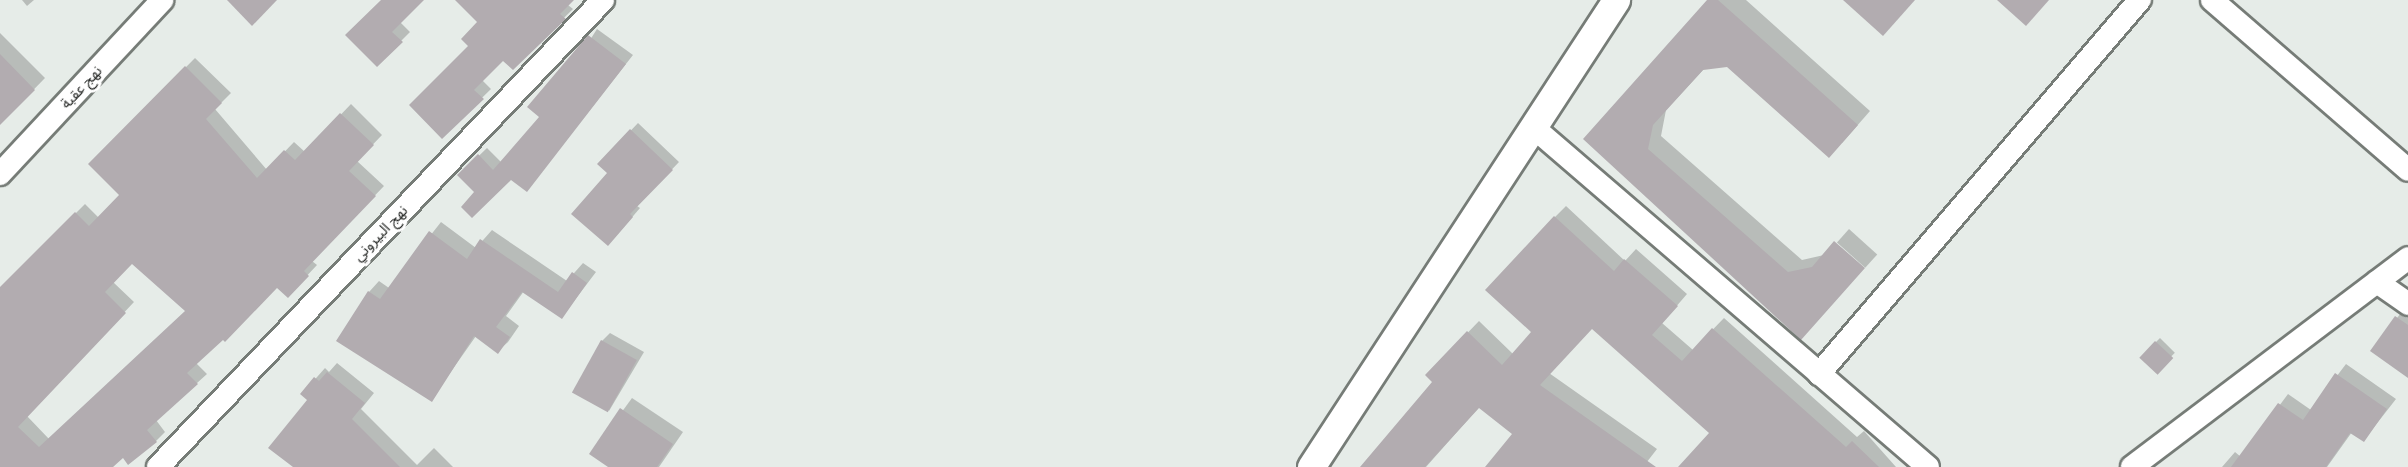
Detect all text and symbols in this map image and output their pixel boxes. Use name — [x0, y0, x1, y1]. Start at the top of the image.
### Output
street label: نهج عقبة — [57, 62, 105, 112]
street label: نهج البيروني — [349, 201, 411, 265]

